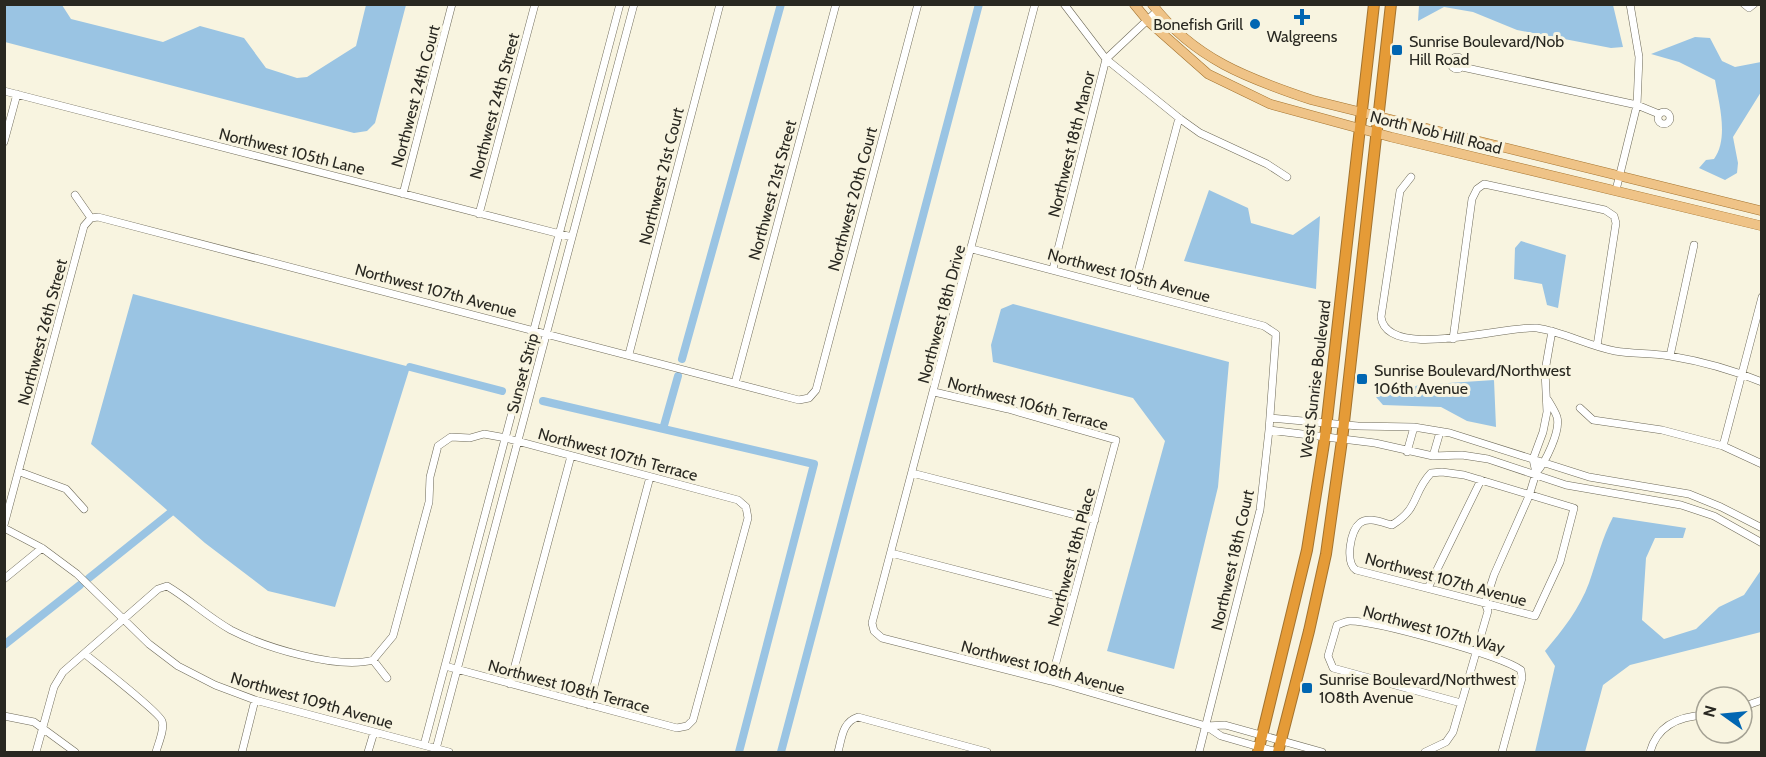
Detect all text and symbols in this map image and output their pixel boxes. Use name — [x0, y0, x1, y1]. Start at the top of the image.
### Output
marker: Walgreens — [1295, 10, 1309, 24]
place label: Bonefish Grill — [1153, 15, 1243, 34]
marker: Bonefish Grill — [1248, 17, 1262, 31]
street label: Northwest 24th Court — [387, 22, 444, 169]
place label: Walgreens — [1267, 27, 1338, 46]
street label: Northwest 24th Street — [466, 30, 523, 181]
place label: Sunrise Boulevard/Nob Hill Road — [1409, 32, 1564, 69]
marker: Sunrise Boulevard/Nob Hill Road — [1390, 43, 1404, 57]
street label: Northwest 18th Manor — [1044, 68, 1099, 219]
street label: Northwest 21st Court — [635, 105, 688, 247]
street label: North Nob Hill Road — [1368, 107, 1504, 158]
street label: Northwest 21st Street — [745, 117, 801, 262]
street label: Northwest 105th Lane — [217, 124, 367, 179]
street label: Northwest 20th Court — [824, 124, 881, 273]
street label: Northwest 18th Drive — [914, 243, 969, 385]
street label: Northwest 105th Avenue — [1045, 245, 1212, 306]
street label: Northwest 26th Street — [14, 256, 71, 407]
street label: Northwest 107th Avenue — [353, 260, 519, 321]
street label: West Sunrise Boulevard — [1296, 299, 1335, 459]
street label: Sunset Strip — [503, 331, 542, 415]
place label: Sunrise Boulevard/Northwest 106th Avenue — [1374, 361, 1572, 398]
marker: Sunrise Boulevard/Northwest 106th Avenue — [1355, 372, 1369, 386]
street label: Northwest 106th Terrace — [945, 373, 1110, 434]
street label: Northwest 107th Terrace — [536, 424, 700, 485]
street label: Northwest 18th Place — [1044, 486, 1099, 628]
street label: Northwest 18th Court — [1207, 487, 1258, 632]
street label: Northwest 107th Avenue — [1363, 549, 1529, 610]
street label: Northwest 107th Way — [1361, 601, 1507, 658]
street label: Northwest 108th Avenue — [959, 636, 1127, 698]
street label: Northwest 108th Terrace — [486, 656, 652, 717]
street label: Northwest 109th Avenue — [228, 668, 395, 733]
place label: Sunrise Boulevard/Northwest 108th Avenue — [1319, 670, 1517, 707]
marker: Sunrise Boulevard/Northwest 108th Avenue — [1300, 681, 1314, 695]
north arrow — [1694, 685, 1754, 745]
text: N — [1699, 703, 1721, 719]

